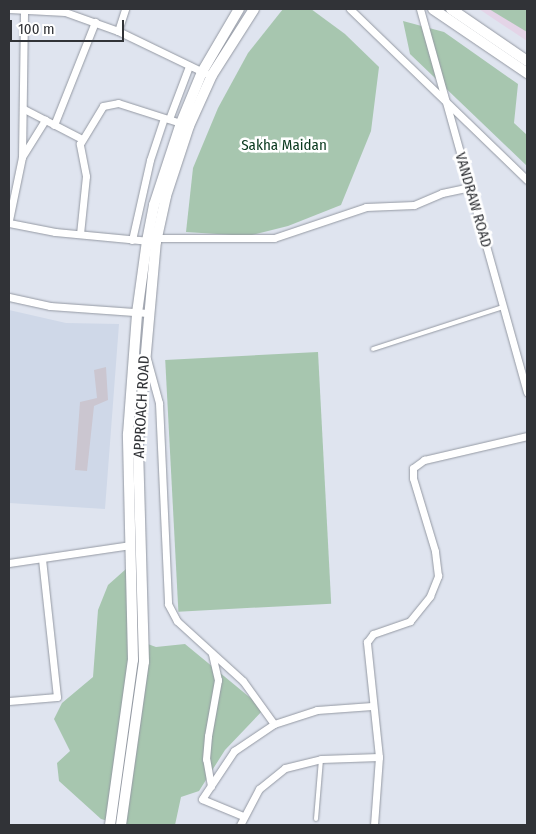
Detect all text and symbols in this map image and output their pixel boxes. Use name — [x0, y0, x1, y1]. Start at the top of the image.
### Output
scale bar — [12, 10, 126, 42]
text: 100 m — [18, 20, 55, 38]
park label: Sakha Maidan — [241, 137, 327, 155]
street label: VANDRAW ROAD — [451, 150, 495, 250]
street label: APPROACH ROAD — [130, 355, 154, 459]

